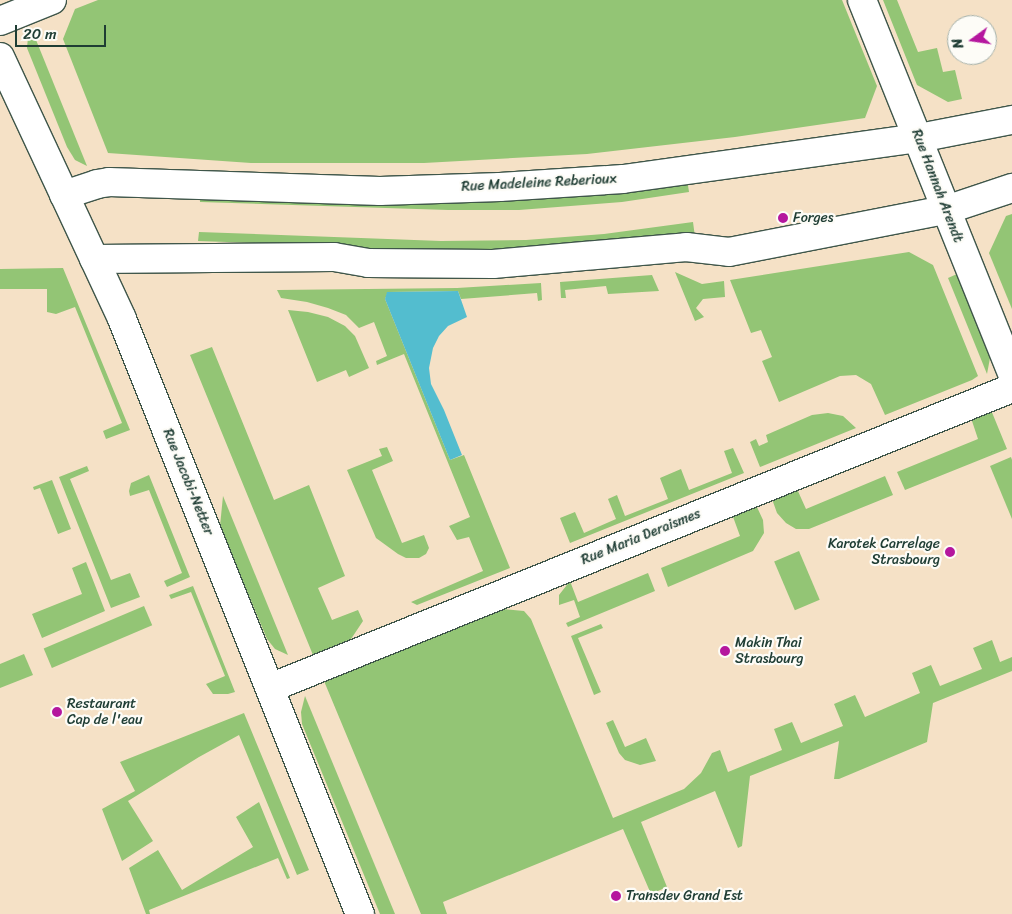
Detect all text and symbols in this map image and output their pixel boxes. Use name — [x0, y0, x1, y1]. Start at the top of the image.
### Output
scale bar — [18, 15, 109, 47]
north arrow — [947, 15, 997, 65]
text: 20 m — [23, 21, 57, 47]
text: N — [945, 36, 971, 51]
street label: Rue Hannah Arendt — [908, 127, 966, 245]
street label: Rue Madeleine Reberioux — [461, 171, 617, 195]
place label: Forges — [793, 210, 833, 226]
marker: Forges — [777, 212, 789, 224]
street label: Rue Jacobi-Netter — [159, 426, 217, 538]
street label: Rue Maria Deraismes — [578, 505, 704, 569]
place label: Karotek Carrelage Strasbourg — [828, 536, 940, 568]
marker: Karotek Carrelage Strasbourg — [944, 546, 956, 558]
place label: Makin Thai Strasbourg — [735, 635, 804, 668]
marker: Makin Thai Strasbourg — [719, 645, 731, 657]
place label: Restaurant Cap de l'eau — [67, 696, 143, 729]
marker: Restaurant Cap de l'eau — [51, 706, 63, 718]
place label: Transdev Grand Est — [626, 888, 744, 904]
marker: Transdev Grand Est — [610, 890, 622, 902]

